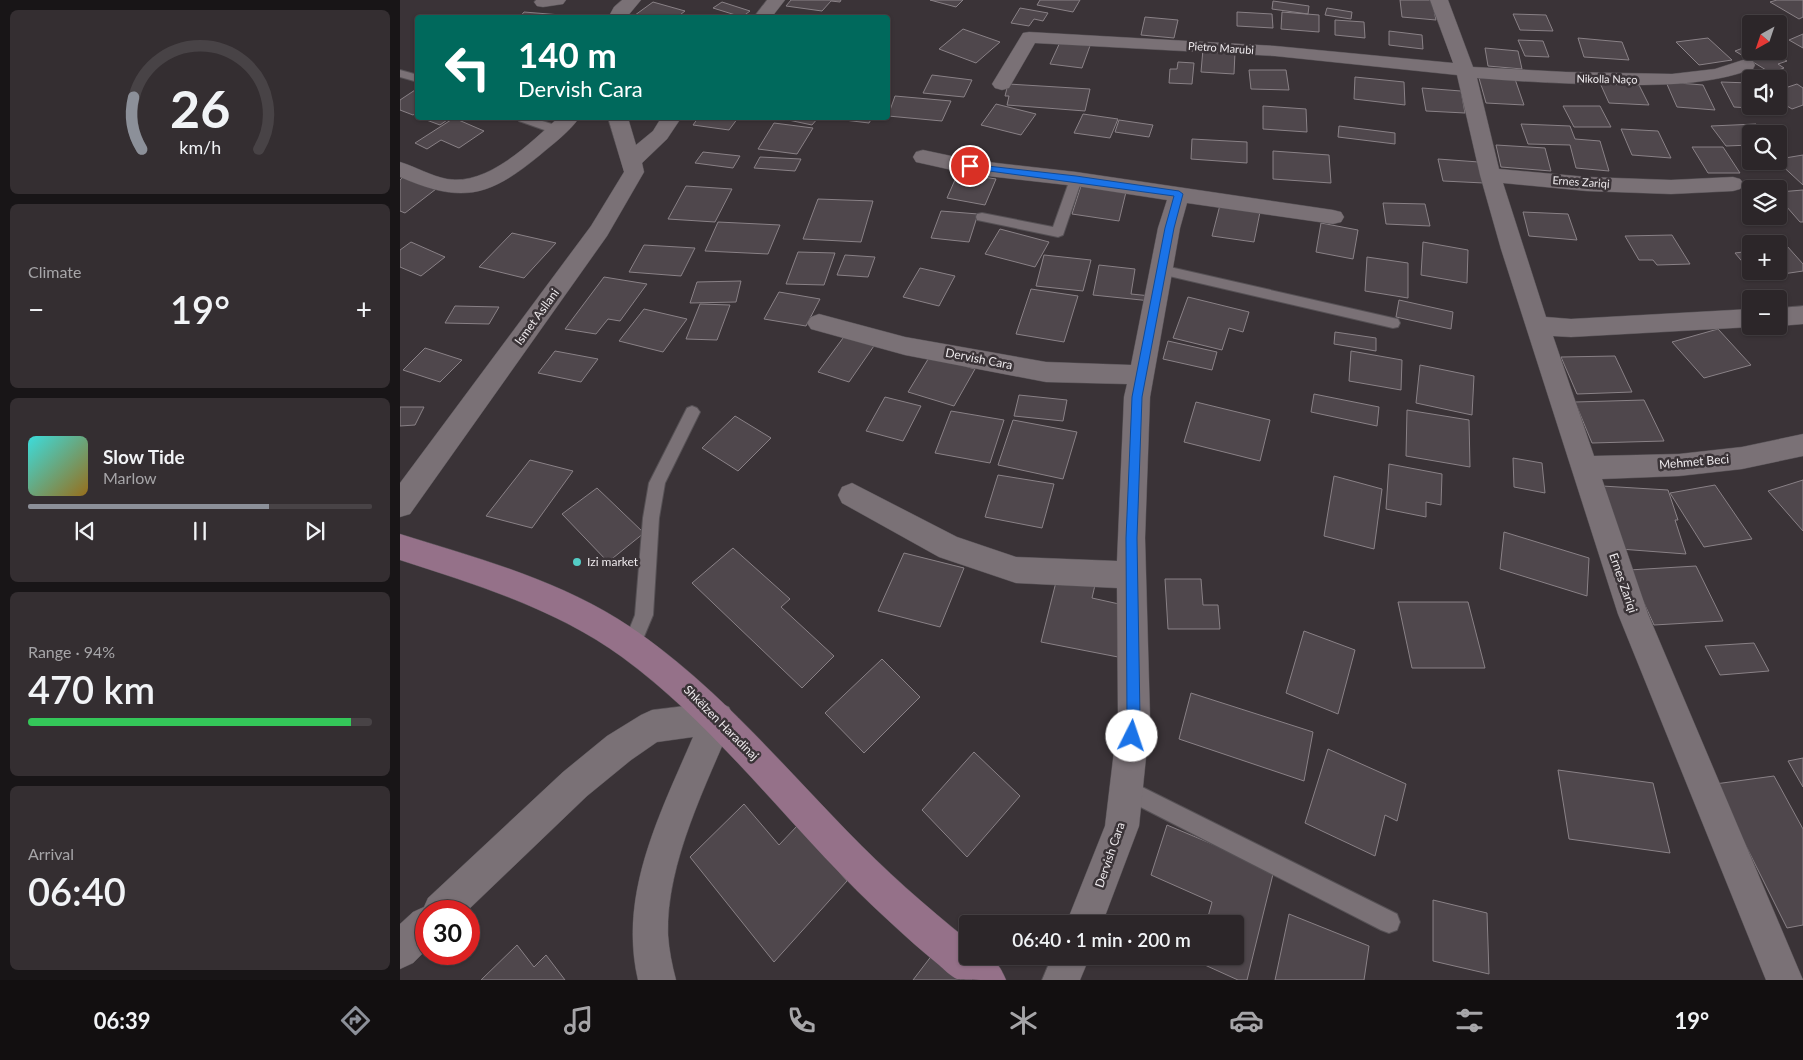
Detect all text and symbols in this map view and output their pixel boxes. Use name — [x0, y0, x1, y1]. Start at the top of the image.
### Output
north arrow — [1742, 15, 1788, 60]
map controls — [1742, 15, 1787, 335]
text: 140 m — [518, 33, 617, 75]
icon: left — [435, 35, 500, 100]
street label: Pietro Marubi — [1188, 39, 1255, 56]
button: sound — [1742, 70, 1787, 115]
street label: Nikolla Naço — [1576, 71, 1638, 86]
text: Dervish Cara — [518, 75, 643, 102]
text: 26 — [170, 77, 230, 139]
button: search — [1742, 125, 1787, 170]
text: km/h — [179, 136, 221, 158]
pin — [949, 145, 991, 187]
icon: arrive — [956, 152, 984, 180]
street label: Ernes Zariqi — [1552, 173, 1610, 190]
button: layers — [1742, 180, 1787, 225]
button: + — [1742, 235, 1787, 280]
text: Climate — [28, 262, 81, 281]
street label: Ismet Asllani — [511, 285, 562, 348]
text: 19° — [170, 286, 230, 332]
button: − — [1742, 290, 1787, 335]
text: − — [28, 292, 44, 326]
text: + — [356, 292, 372, 326]
street label: Dervish Cara — [944, 345, 1014, 372]
text: Slow Tide — [103, 445, 185, 468]
street label: Mehmet Beci — [1658, 451, 1730, 472]
text: Marlow — [103, 468, 157, 487]
icon: previous — [71, 517, 99, 545]
icon: pause — [186, 517, 214, 545]
icon: next — [301, 517, 329, 545]
street label: Ernes Zariqi — [1606, 551, 1641, 615]
place label: Izi market — [587, 554, 639, 569]
marker: Izi market — [571, 556, 583, 568]
text: Range · 94% — [28, 642, 115, 661]
text: 470 km — [28, 666, 155, 712]
street label: Shkëlzen Haradinaj — [681, 682, 762, 763]
position arrow — [1105, 709, 1157, 761]
street label: Dervish Cara — [1091, 820, 1128, 889]
text: Arrival — [28, 844, 74, 863]
text: 06:40 — [28, 868, 126, 914]
speed limit sign: 30 — [415, 900, 480, 965]
text: 06:40 · 1 min · 200 m — [1012, 928, 1191, 951]
icon: directions — [338, 1003, 373, 1038]
icon: music — [561, 1003, 596, 1038]
icon: phone — [784, 1003, 819, 1038]
icon: climate — [1006, 1003, 1041, 1038]
icon: car — [1229, 1003, 1264, 1038]
icon: filters — [1452, 1003, 1487, 1038]
text: 06:39 — [94, 1007, 151, 1034]
text: 19° — [1674, 1007, 1709, 1034]

